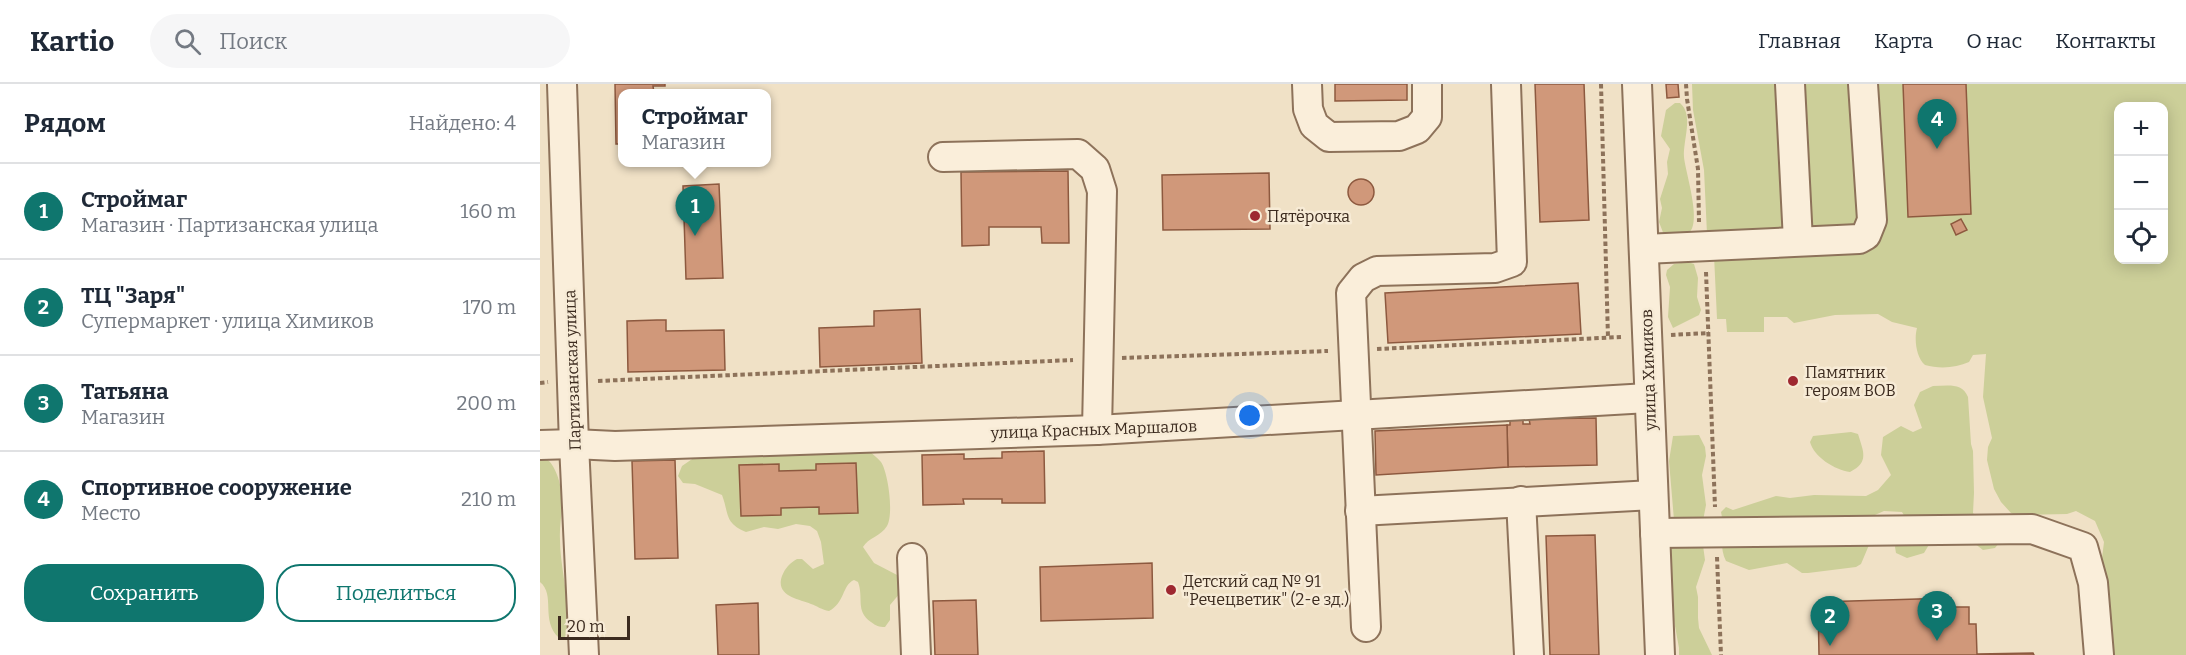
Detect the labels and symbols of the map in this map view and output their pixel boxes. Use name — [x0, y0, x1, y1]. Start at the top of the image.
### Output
pin: 4 — [1918, 100, 1956, 149]
pin: 1 — [676, 186, 714, 236]
place label: Пятёрочка — [1267, 207, 1350, 226]
marker: Пятёрочка — [1248, 209, 1262, 223]
street label: Партизанская улица — [560, 289, 585, 451]
street label: улица Химиков — [1637, 309, 1660, 432]
place label: Памятник героям ВОВ — [1805, 363, 1896, 400]
marker: Памятник героям ВОВ — [1786, 374, 1800, 388]
your location — [1235, 401, 1264, 430]
street label: улица Красных Маршалов — [990, 416, 1197, 443]
place label: Детский сад № 91 "Речецветик" (2-е зд.) — [1183, 572, 1349, 609]
marker: Детский сад № 91 "Речецветик" (2-е зд.) — [1164, 583, 1178, 597]
pin: 3 — [1918, 592, 1956, 641]
pin: 2 — [1810, 596, 1850, 646]
scale bar — [558, 613, 630, 640]

